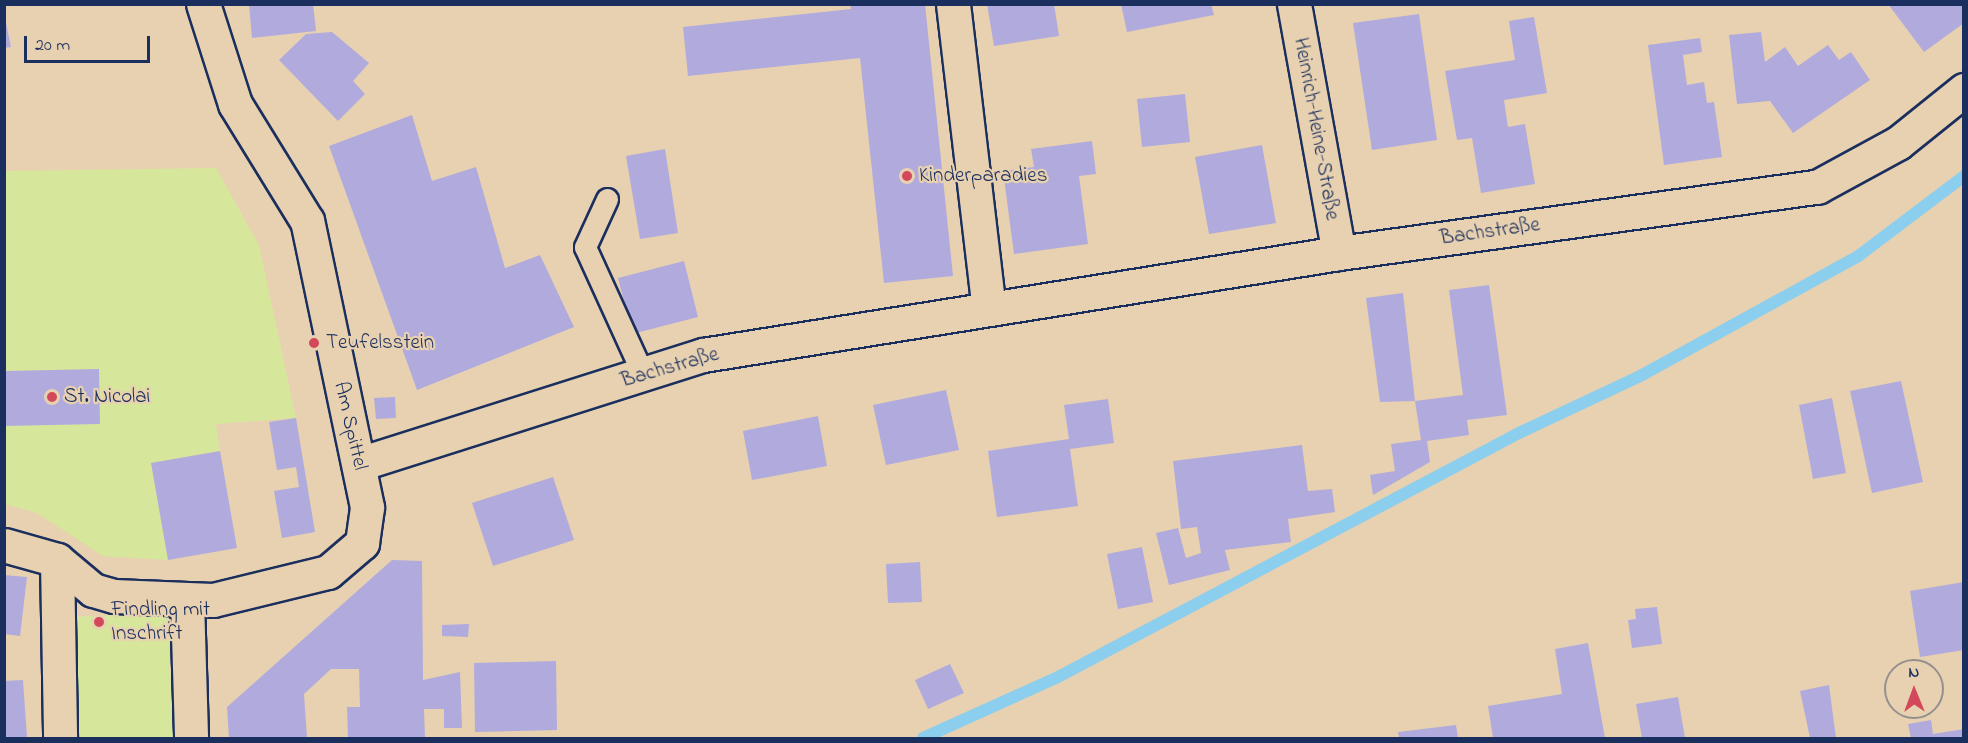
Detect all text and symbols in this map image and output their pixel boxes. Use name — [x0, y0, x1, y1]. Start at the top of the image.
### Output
scale bar — [27, 24, 153, 62]
text: 20 m — [35, 33, 70, 59]
street label: Heinrich-Heine-Straße — [1288, 36, 1344, 222]
place label: Kinderparadies — [919, 163, 1047, 189]
marker: Kinderparadies — [900, 169, 914, 183]
street label: Bachstraße — [1438, 213, 1542, 251]
place label: Teufelsstein — [326, 330, 434, 356]
marker: Teufelsstein — [307, 336, 321, 350]
street label: Bachstraße — [618, 342, 722, 394]
street label: Am Spittel — [328, 379, 372, 473]
place label: St. Nicolai — [64, 384, 150, 410]
marker: St. Nicolai — [45, 390, 59, 404]
place label: Findling mit Inschrift — [111, 597, 210, 647]
marker: Findling mit Inschrift — [92, 615, 106, 629]
north arrow — [1884, 659, 1944, 719]
text: N — [1908, 661, 1919, 685]

